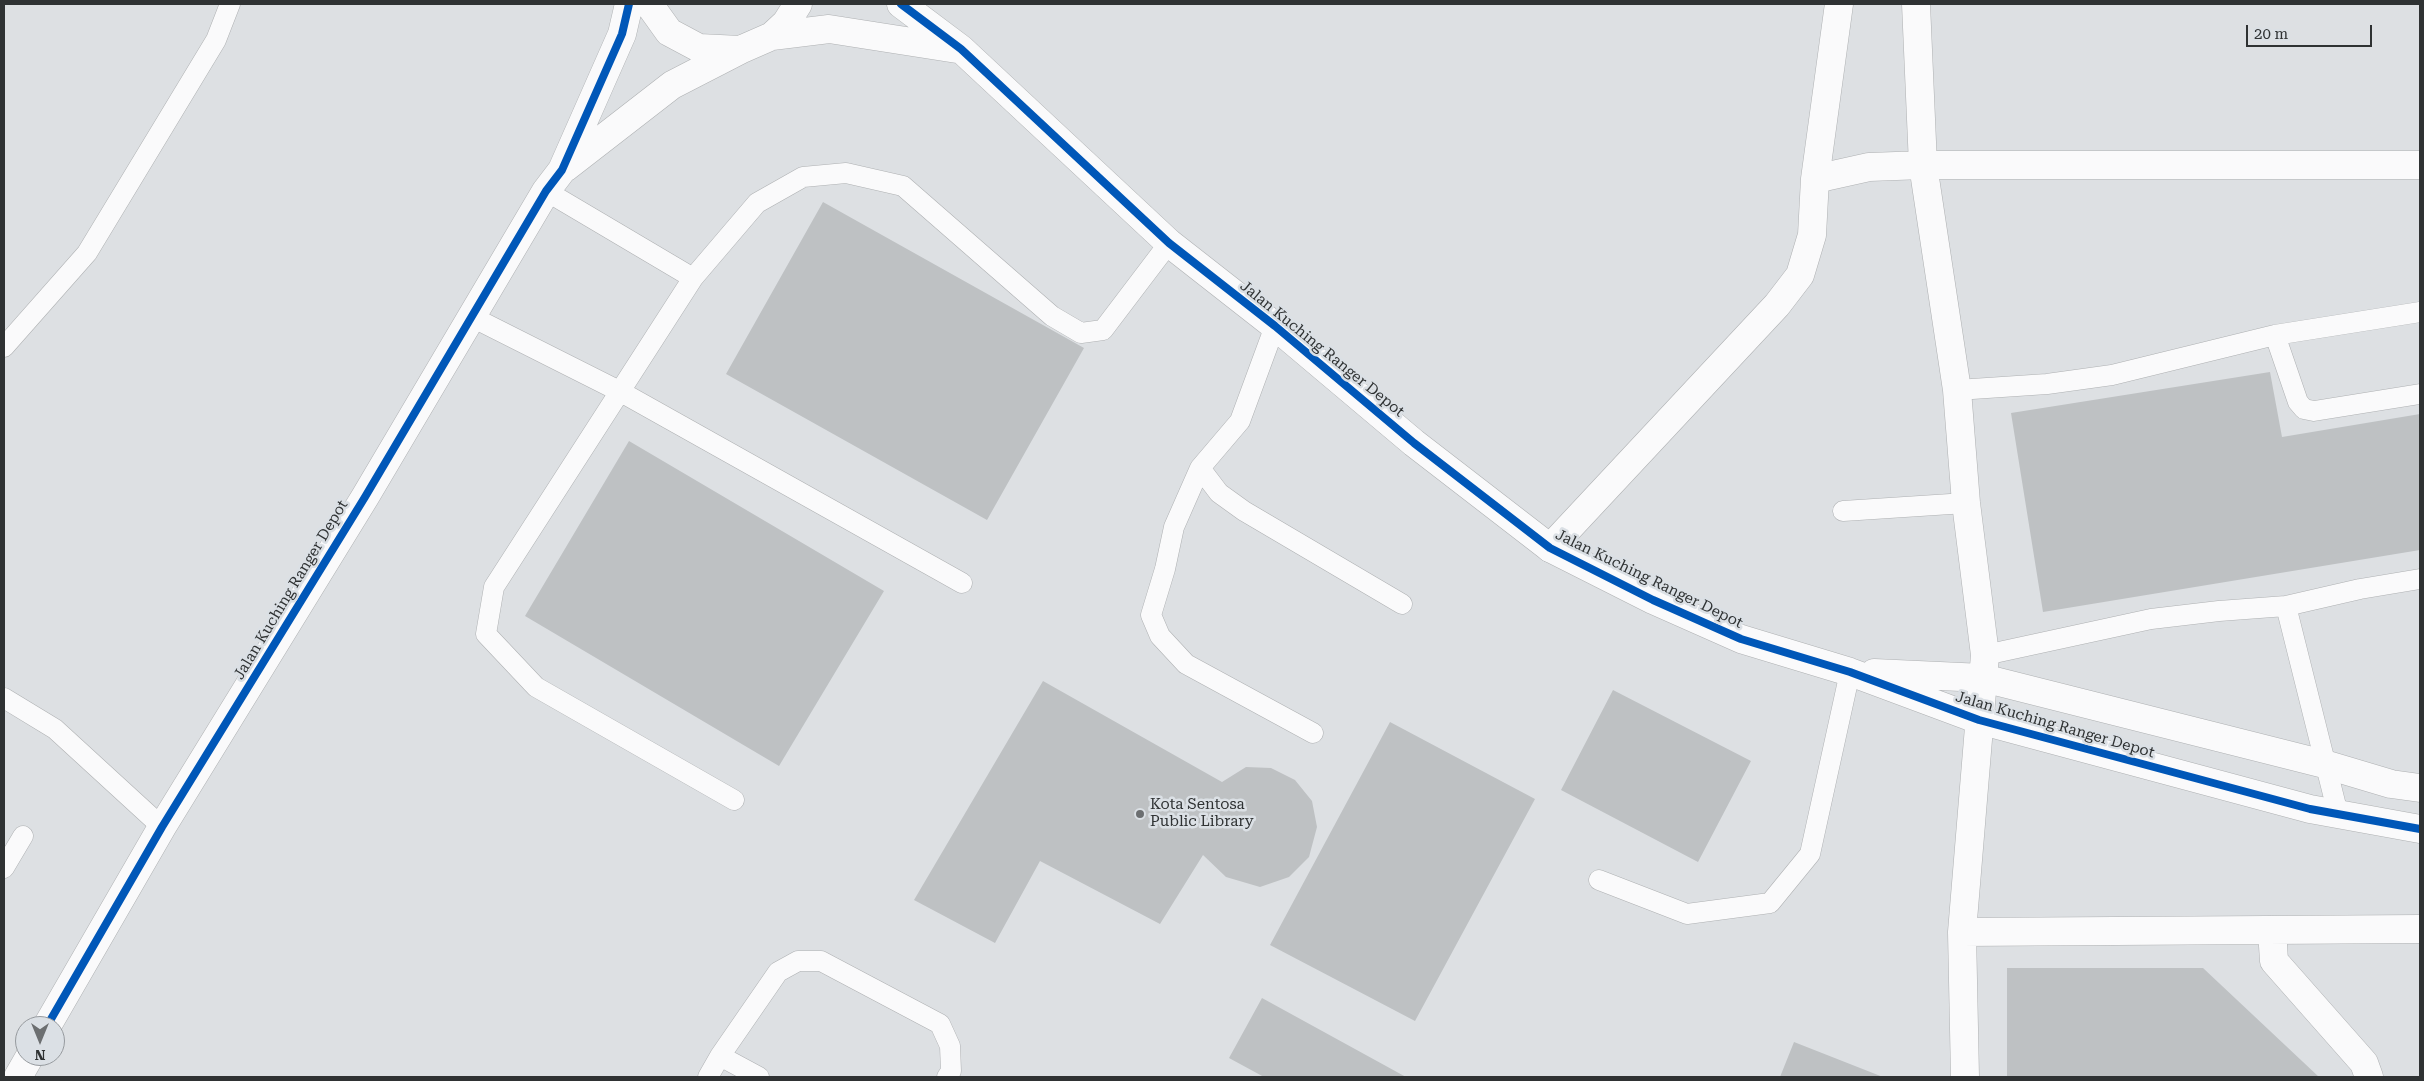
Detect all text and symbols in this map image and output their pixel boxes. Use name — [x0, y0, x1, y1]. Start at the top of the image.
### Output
scale bar — [2249, 15, 2375, 47]
text: 20 m — [2254, 25, 2288, 43]
street label: Jalan Kuching Ranger Depot — [1236, 277, 1408, 421]
street label: Jalan Kuching Ranger Depot — [230, 497, 352, 683]
street label: Jalan Kuching Ranger Depot — [1552, 526, 1746, 632]
street label: Jalan Kuching Ranger Depot — [1953, 688, 2157, 762]
place label: Kota Sentosa Public Library — [1150, 796, 1254, 831]
marker: Kota Sentosa Public Library — [1134, 808, 1146, 820]
north arrow — [15, 1016, 65, 1066]
text: N — [35, 1047, 45, 1063]

